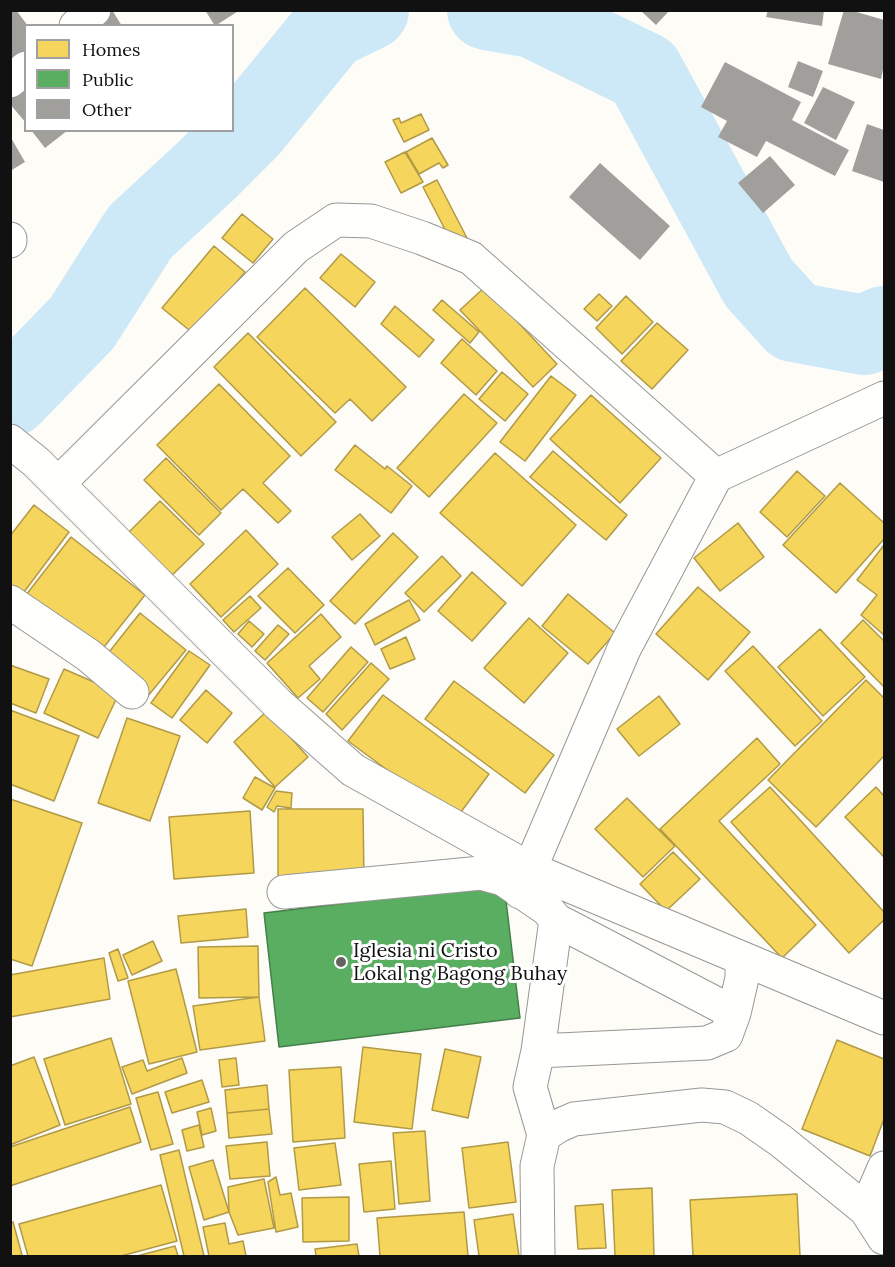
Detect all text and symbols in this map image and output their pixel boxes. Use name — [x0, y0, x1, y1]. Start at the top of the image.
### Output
legend — [24, 24, 234, 132]
text: Homes — [82, 38, 140, 61]
text: Public — [82, 68, 134, 91]
text: Other — [82, 98, 132, 121]
place label: Iglesia ni Cristo Lokal ng Bagong Buhay — [353, 939, 567, 986]
marker: Iglesia ni Cristo Lokal ng Bagong Buhay — [334, 955, 348, 969]

